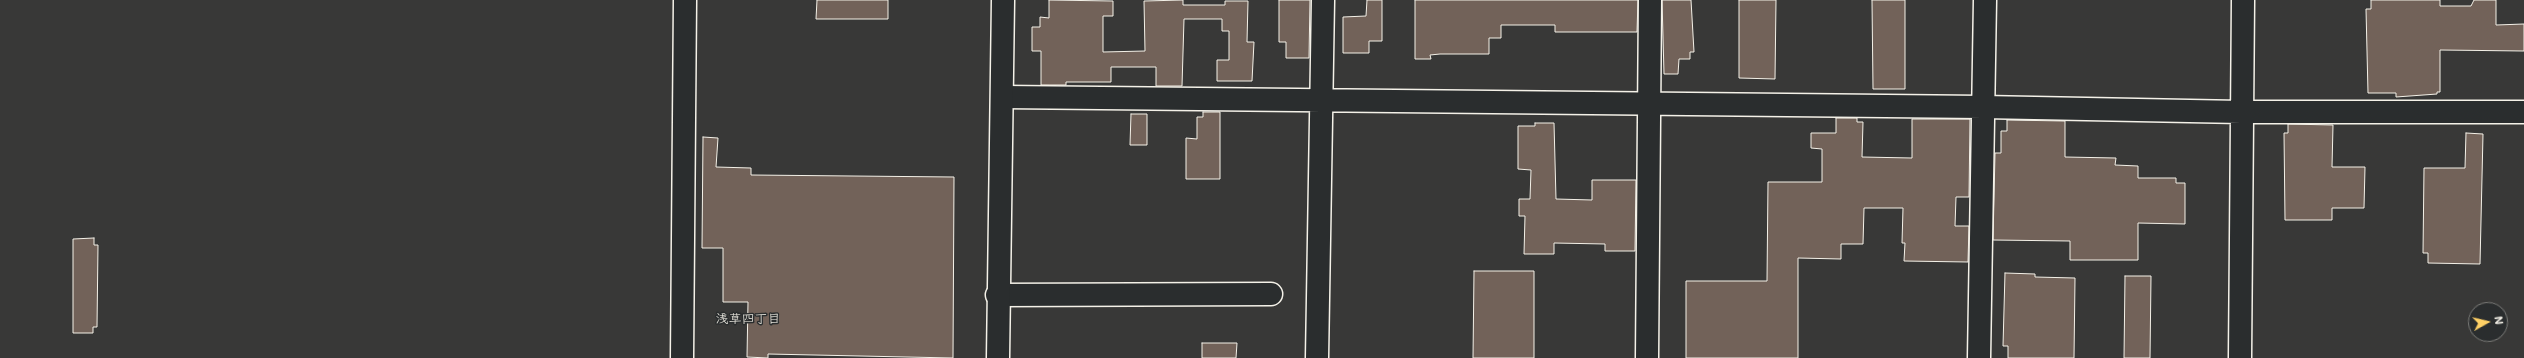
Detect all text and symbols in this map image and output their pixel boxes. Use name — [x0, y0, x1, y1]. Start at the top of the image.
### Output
north arrow — [2468, 302, 2508, 342]
district label: 浅草四丁目 — [716, 311, 780, 327]
text: N — [2491, 315, 2507, 326]

